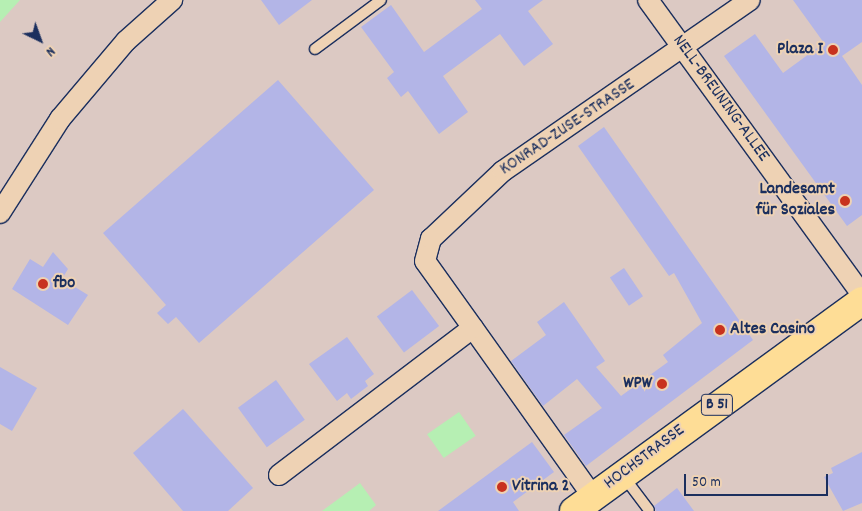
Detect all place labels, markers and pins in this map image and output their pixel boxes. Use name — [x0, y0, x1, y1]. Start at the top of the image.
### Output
place label: Plaza I — [777, 39, 823, 61]
marker: Plaza I — [827, 44, 839, 56]
place label: Landesamt für Soziales — [756, 180, 835, 222]
marker: Landesamt für Soziales — [839, 195, 851, 207]
place label: fbo — [53, 273, 75, 295]
marker: fbo — [37, 278, 49, 290]
place label: Altes Casino — [730, 319, 815, 341]
marker: Altes Casino — [714, 324, 726, 336]
place label: WPW — [623, 373, 652, 395]
marker: WPW — [656, 378, 668, 390]
place label: Vitrina 2 — [512, 476, 569, 498]
marker: Vitrina 2 — [496, 481, 508, 493]

